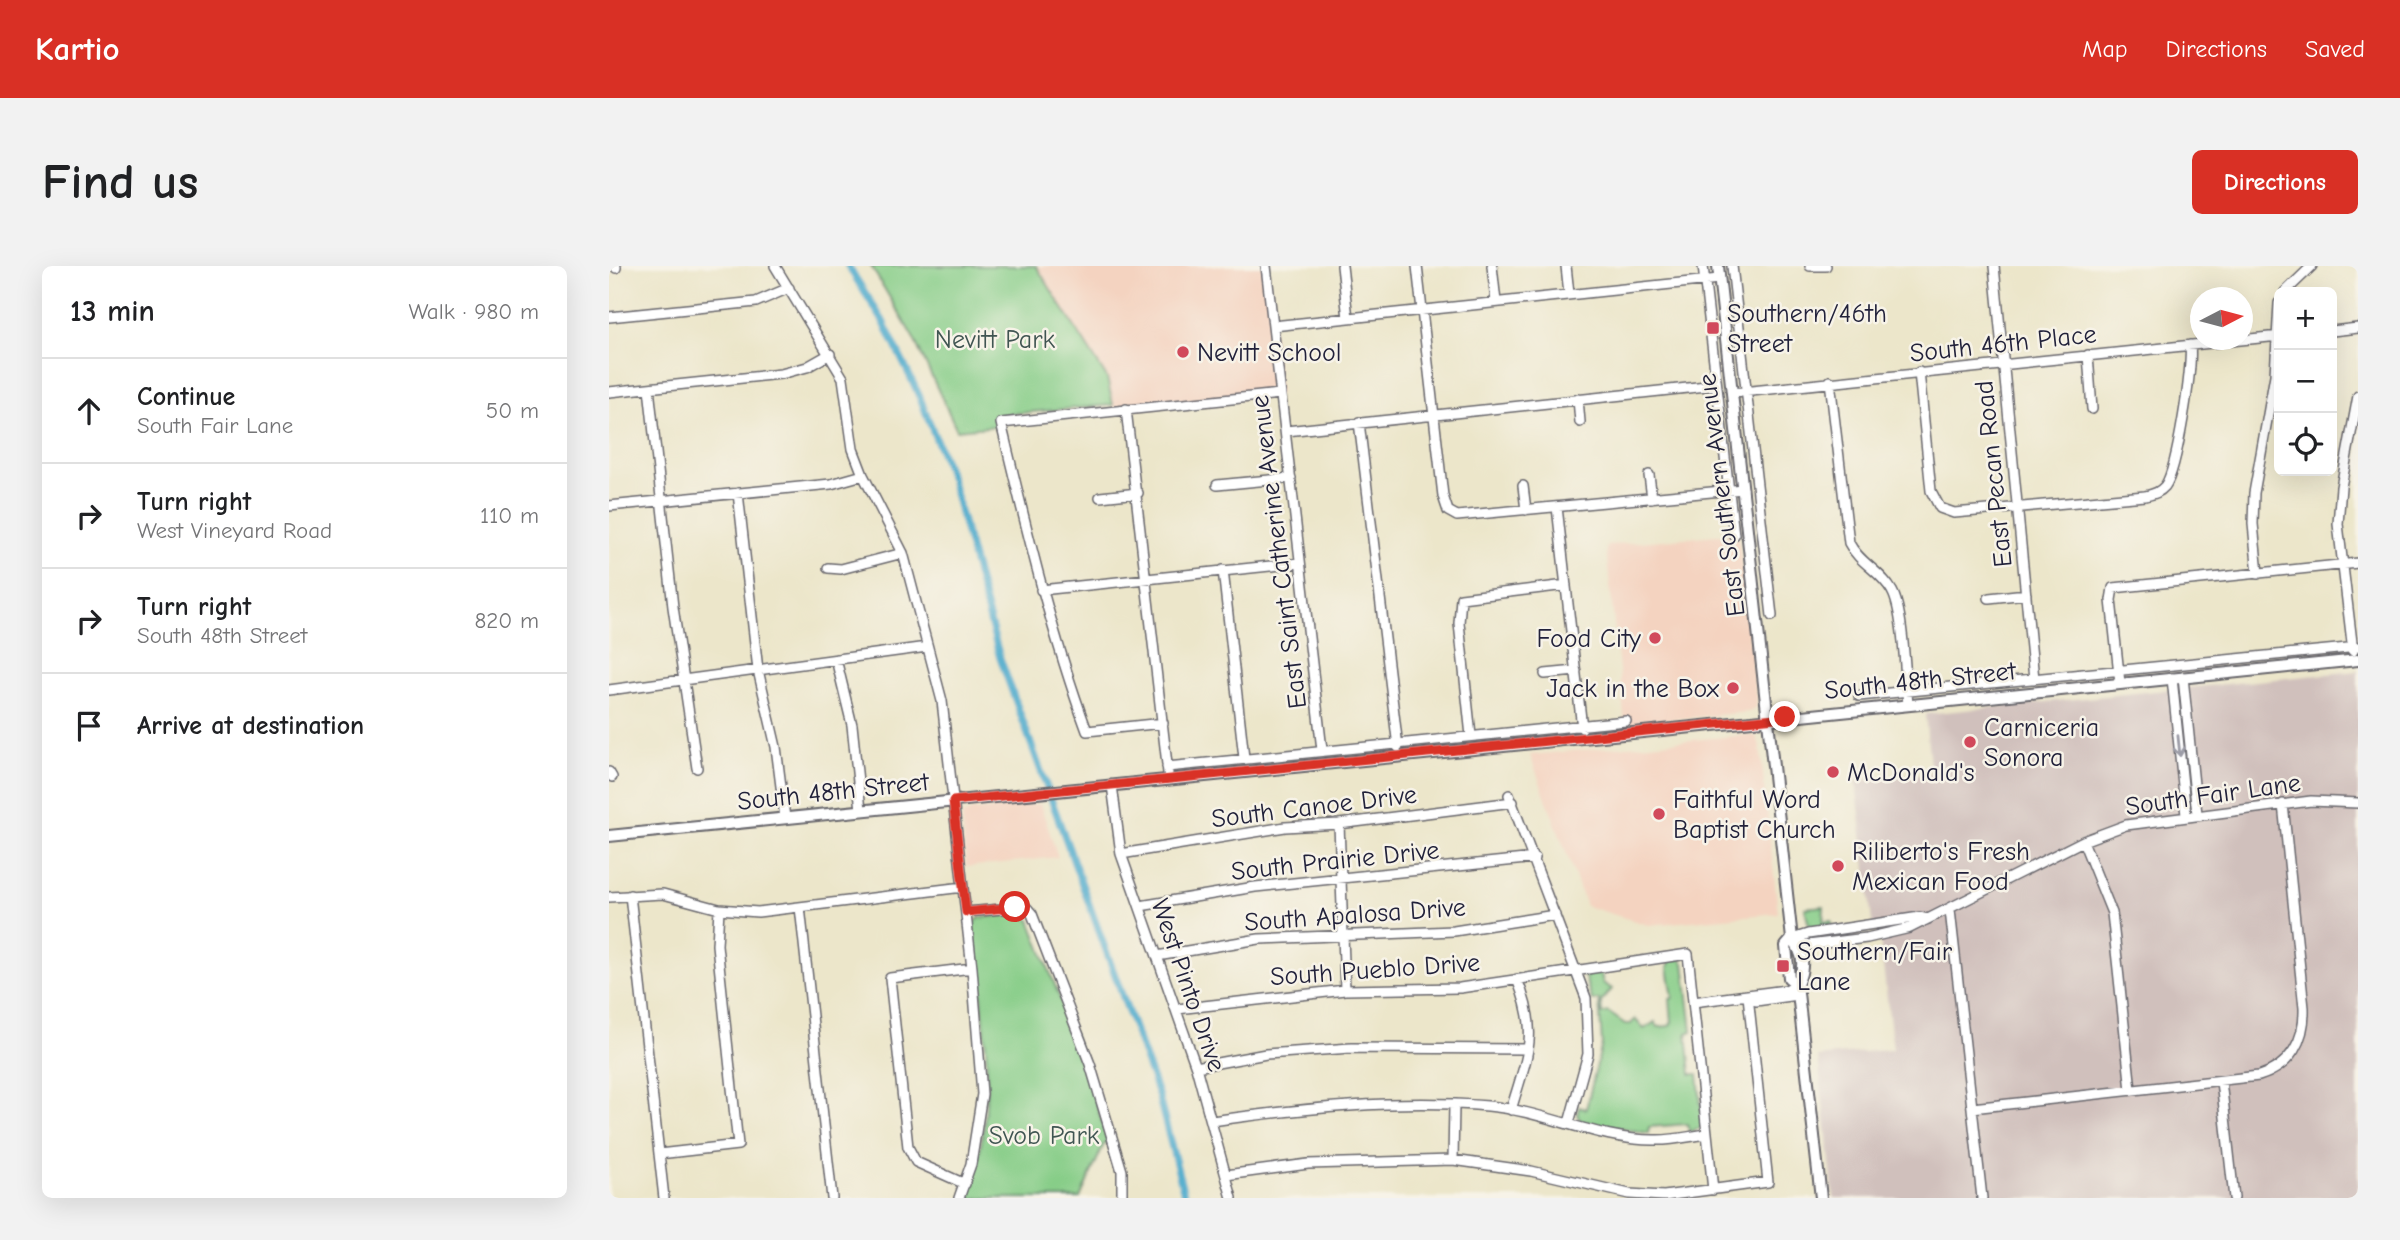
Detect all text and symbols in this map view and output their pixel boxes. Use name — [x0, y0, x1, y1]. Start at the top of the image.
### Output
text: Kartio — [35, 30, 120, 68]
text: Map — [2082, 35, 2128, 63]
text: Directions — [2166, 35, 2267, 63]
text: Saved — [2305, 35, 2365, 63]
button: Directions — [2192, 150, 2358, 214]
text: Find us — [42, 154, 198, 210]
north arrow — [2190, 287, 2253, 350]
map controls — [2274, 287, 2337, 476]
button: + — [2274, 287, 2337, 350]
text: 13 min — [70, 294, 155, 329]
text: Walk · 980 m — [408, 298, 539, 325]
place label: Southern/46th Street — [1727, 299, 1887, 359]
street label: South 46th Place — [1908, 319, 2098, 369]
marker: Southern/46th Street — [1705, 320, 1721, 336]
park label: Nevitt Park — [935, 325, 1056, 355]
place label: Nevitt School — [1197, 338, 1341, 368]
marker: Nevitt School — [1175, 344, 1191, 360]
button: − — [2274, 350, 2337, 413]
street label: East Southern Avenue — [1692, 372, 1752, 618]
street label: East Pecan Road — [1969, 379, 2019, 569]
text: Continue — [137, 382, 235, 412]
icon: ahead — [70, 392, 108, 430]
street label: East Saint Catherine Avenue — [1245, 393, 1313, 710]
text: 50 m — [486, 397, 539, 424]
text: South Fair Lane — [137, 412, 293, 439]
button: locate — [2274, 413, 2337, 476]
text: Turn right — [137, 487, 251, 517]
icon: right — [70, 497, 108, 535]
text: 110 m — [480, 502, 539, 529]
text: West Vineyard Road — [137, 517, 332, 544]
text: Turn right — [137, 592, 251, 622]
icon: right — [70, 602, 108, 640]
text: 820 m — [474, 607, 539, 634]
text: South 48th Street — [137, 622, 307, 649]
place label: Food City — [1537, 624, 1641, 654]
marker: Food City — [1647, 630, 1663, 646]
street label: South 48th Street — [1823, 656, 2019, 706]
place label: Jack in the Box — [1546, 674, 1720, 704]
marker: Jack in the Box — [1725, 680, 1741, 696]
route end — [1769, 701, 1800, 732]
icon: arrive — [70, 707, 108, 745]
text: Arrive at destination — [137, 711, 364, 741]
place label: Carniceria Sonora — [1984, 713, 2099, 773]
marker: Carniceria Sonora — [1962, 734, 1978, 750]
one-way arrow — [2173, 734, 2186, 757]
place label: McDonald's — [1847, 758, 1975, 788]
marker: McDonald's — [1825, 764, 1841, 780]
street label: South 48th Street — [736, 767, 932, 817]
street label: South Fair Lane — [2124, 768, 2303, 822]
street label: South Canoe Drive — [1210, 780, 1418, 834]
place label: Faithful Word Baptist Church — [1673, 785, 1836, 845]
marker: Faithful Word Baptist Church — [1651, 806, 1667, 822]
street label: South Prairie Drive — [1230, 835, 1441, 887]
place label: Riliberto's Fresh Mexican Food — [1852, 837, 2030, 897]
marker: Riliberto's Fresh Mexican Food — [1830, 858, 1846, 874]
route start — [999, 891, 1030, 922]
street label: South Apalosa Drive — [1243, 892, 1467, 938]
street label: West Pinto Drive — [1144, 895, 1232, 1076]
place label: Southern/Fair Lane — [1797, 937, 1953, 997]
street label: South Pueblo Drive — [1269, 948, 1481, 992]
marker: Southern/Fair Lane — [1775, 958, 1791, 974]
park label: Svob Park — [989, 1121, 1100, 1151]

